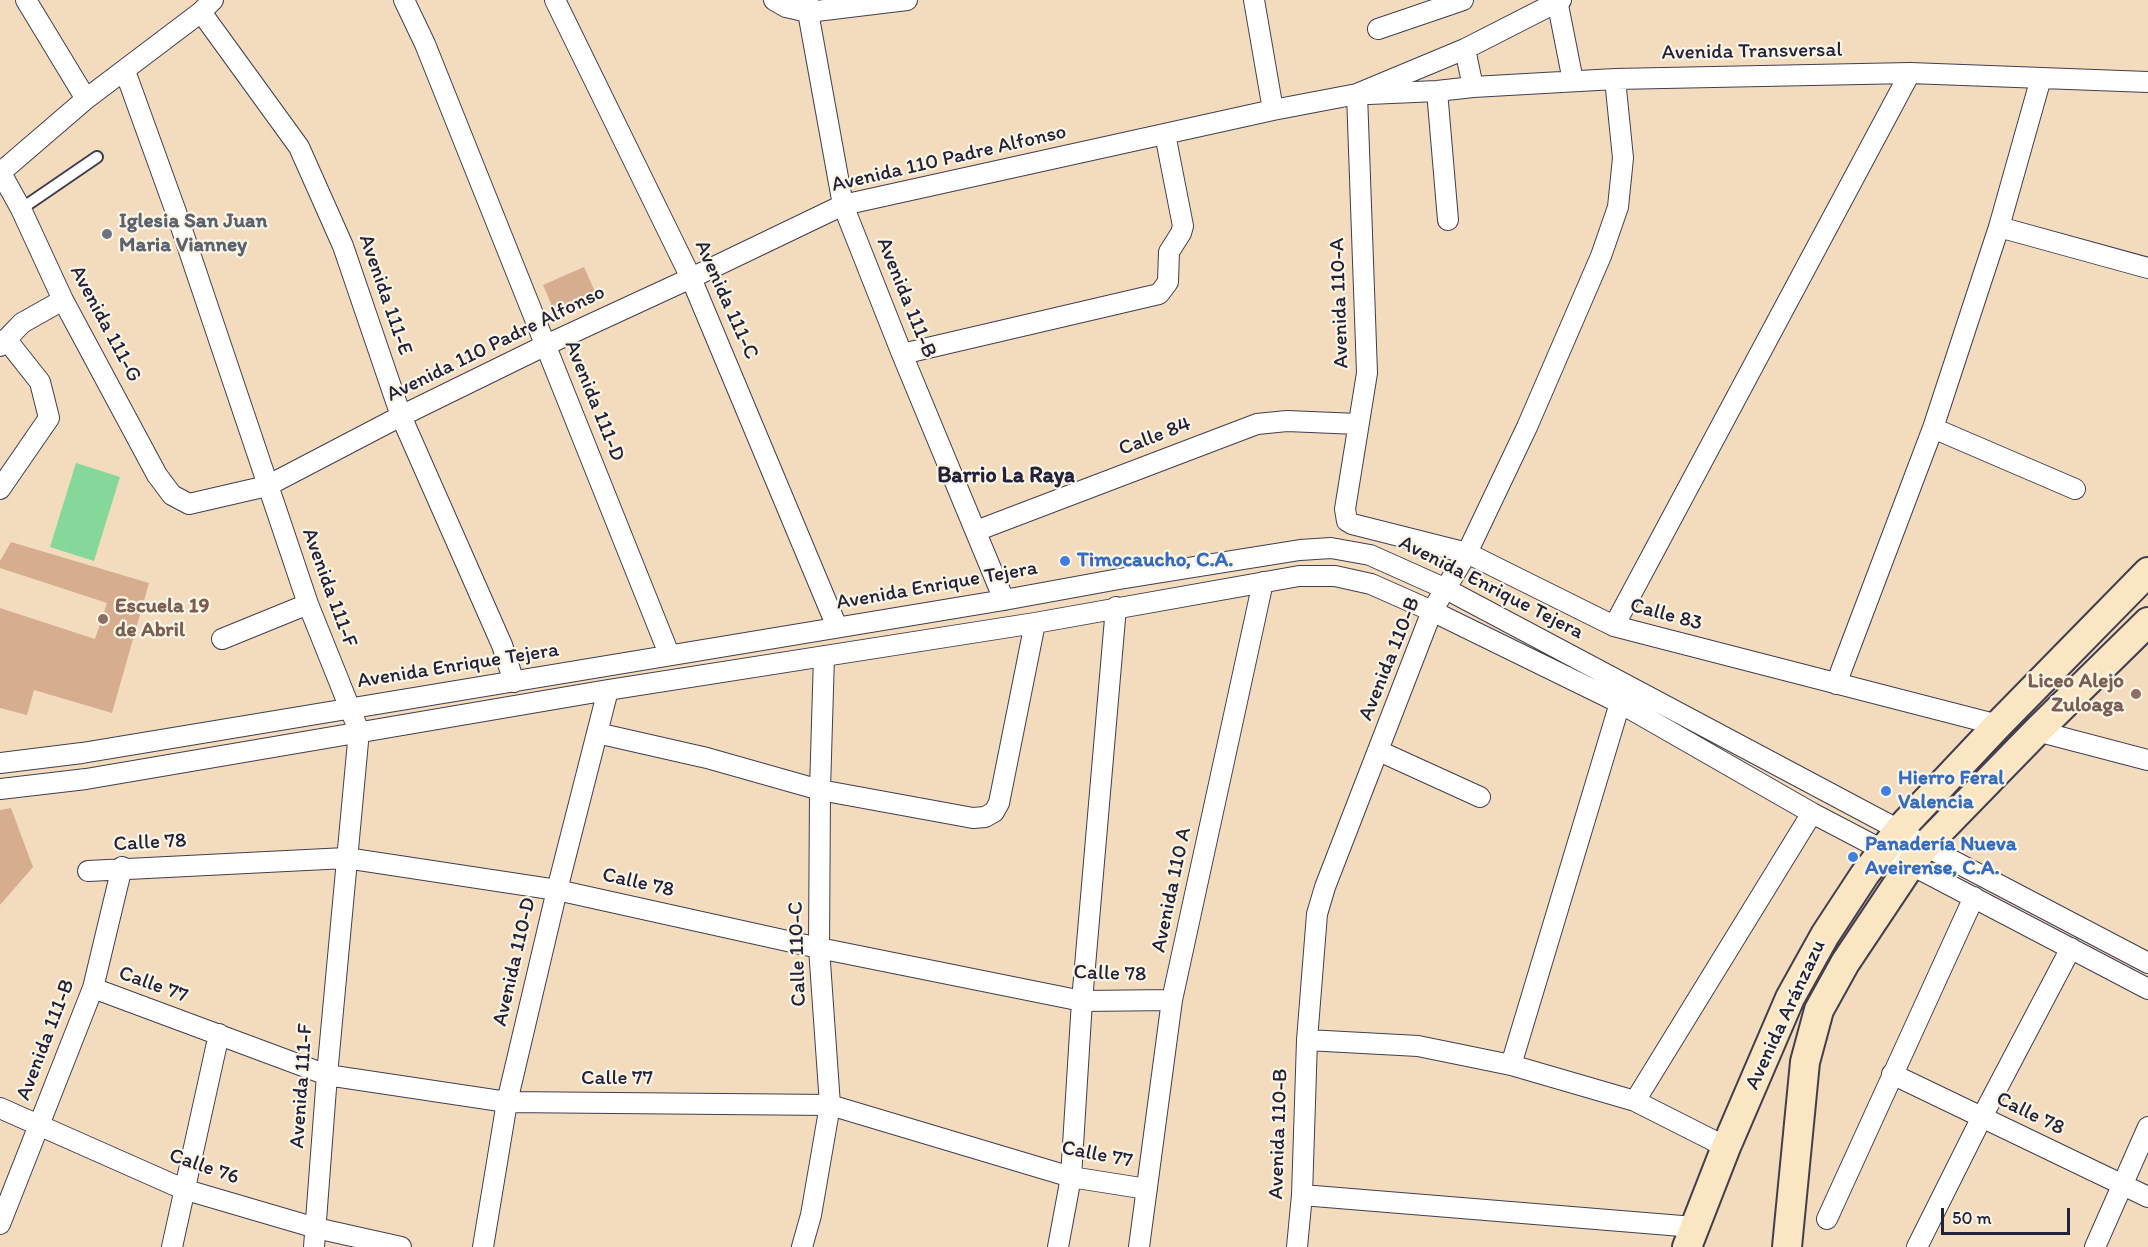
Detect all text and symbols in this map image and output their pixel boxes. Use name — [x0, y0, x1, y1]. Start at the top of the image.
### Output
street label: Avenida Transversal — [1661, 38, 1843, 66]
street label: Avenida 110 Padre Alfonso — [829, 120, 1069, 198]
place label: Iglesia San Juan Maria Vianney — [119, 209, 267, 259]
marker: Iglesia San Juan Maria Vianney — [100, 227, 114, 241]
street label: Avenida 111-E — [353, 231, 417, 359]
street label: Avenida 111-B — [870, 234, 942, 362]
street label: Avenida 111-C — [689, 237, 763, 363]
street label: Avenida 110-A — [1325, 237, 1355, 369]
street label: Avenida 111-G — [64, 261, 146, 387]
street label: Avenida 110 Padre Alfonso — [383, 280, 609, 408]
street label: Avenida 111-D — [558, 337, 630, 465]
street label: Calle 84 — [1115, 412, 1195, 462]
district label: Barrio La Raya — [937, 463, 1075, 489]
street label: Avenida 111-F — [296, 525, 362, 651]
street label: Avenida Enrique Tejera — [1394, 530, 1588, 646]
place label: Timocaucho, C.A. — [1077, 548, 1233, 574]
marker: Timocaucho, C.A. — [1058, 554, 1072, 568]
street label: Avenida Enrique Tejera — [834, 556, 1040, 616]
street label: Calle 83 — [1627, 593, 1705, 637]
place label: Escuela 19 de Abril — [115, 594, 209, 644]
street label: Avenida 110-B — [1354, 594, 1426, 724]
marker: Escuela 19 de Abril — [96, 612, 110, 626]
street label: Avenida Enrique Tejera — [355, 638, 561, 694]
place label: Liceo Alejo Zuloaga — [2028, 669, 2124, 719]
marker: Liceo Alejo Zuloaga — [2129, 687, 2143, 701]
place label: Hierro Feral Valencia — [1898, 766, 2004, 816]
marker: Hierro Feral Valencia — [1879, 784, 1893, 798]
street label: Avenida 110 A — [1146, 825, 1198, 955]
street label: Calle 78 — [113, 829, 187, 857]
place label: Panadería Nueva Aveirense, C.A. — [1865, 832, 2017, 882]
marker: Panadería Nueva Aveirense, C.A. — [1846, 850, 1860, 864]
street label: Calle 78 — [600, 863, 676, 903]
street label: Avenida 110-D — [488, 895, 542, 1029]
street label: Calle 110-C — [784, 901, 812, 1007]
street label: Avenida Aránzazu — [1740, 936, 1832, 1094]
street label: Calle 78 — [1073, 960, 1147, 988]
street label: Calle 77 — [115, 961, 191, 1009]
street label: Avenida 111-B — [11, 976, 81, 1104]
street label: Avenida 111-F — [285, 1023, 319, 1149]
street label: Calle 77 — [581, 1066, 653, 1092]
street label: Avenida 110-B — [1264, 1068, 1294, 1200]
street label: Calle 78 — [1992, 1087, 2068, 1141]
street label: Calle 77 — [1059, 1136, 1135, 1174]
street label: Calle 76 — [166, 1143, 242, 1191]
scale bar — [1944, 1196, 2073, 1234]
text: 50 m — [1952, 1207, 1992, 1229]

